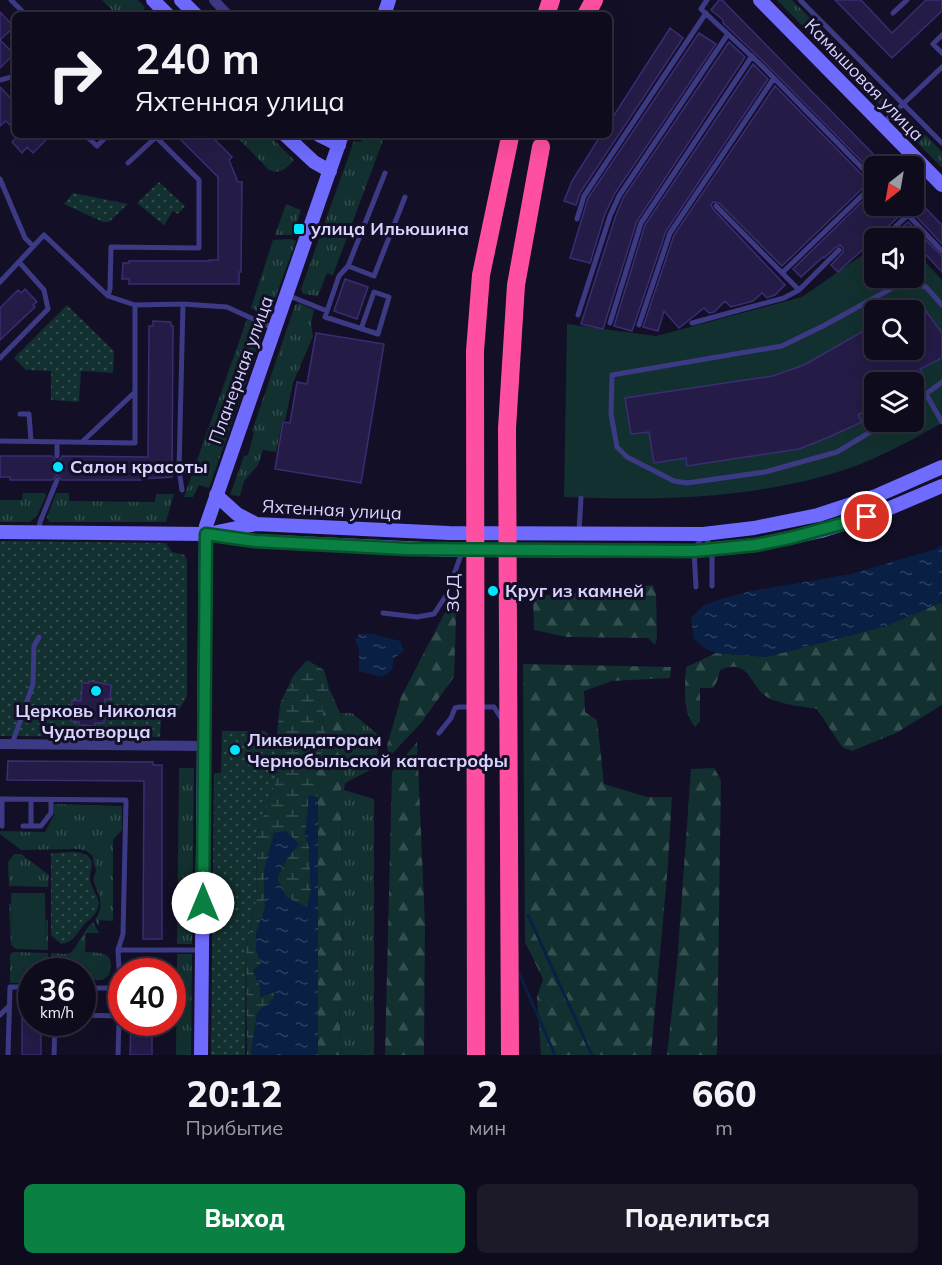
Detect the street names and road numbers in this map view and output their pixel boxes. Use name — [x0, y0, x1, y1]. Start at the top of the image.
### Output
street label: Камышовая улица — [800, 14, 929, 146]
street label: Планерная улица — [203, 293, 278, 447]
street label: Яхтенная улица — [262, 494, 402, 525]
street label: ЗСД — [441, 573, 464, 612]

